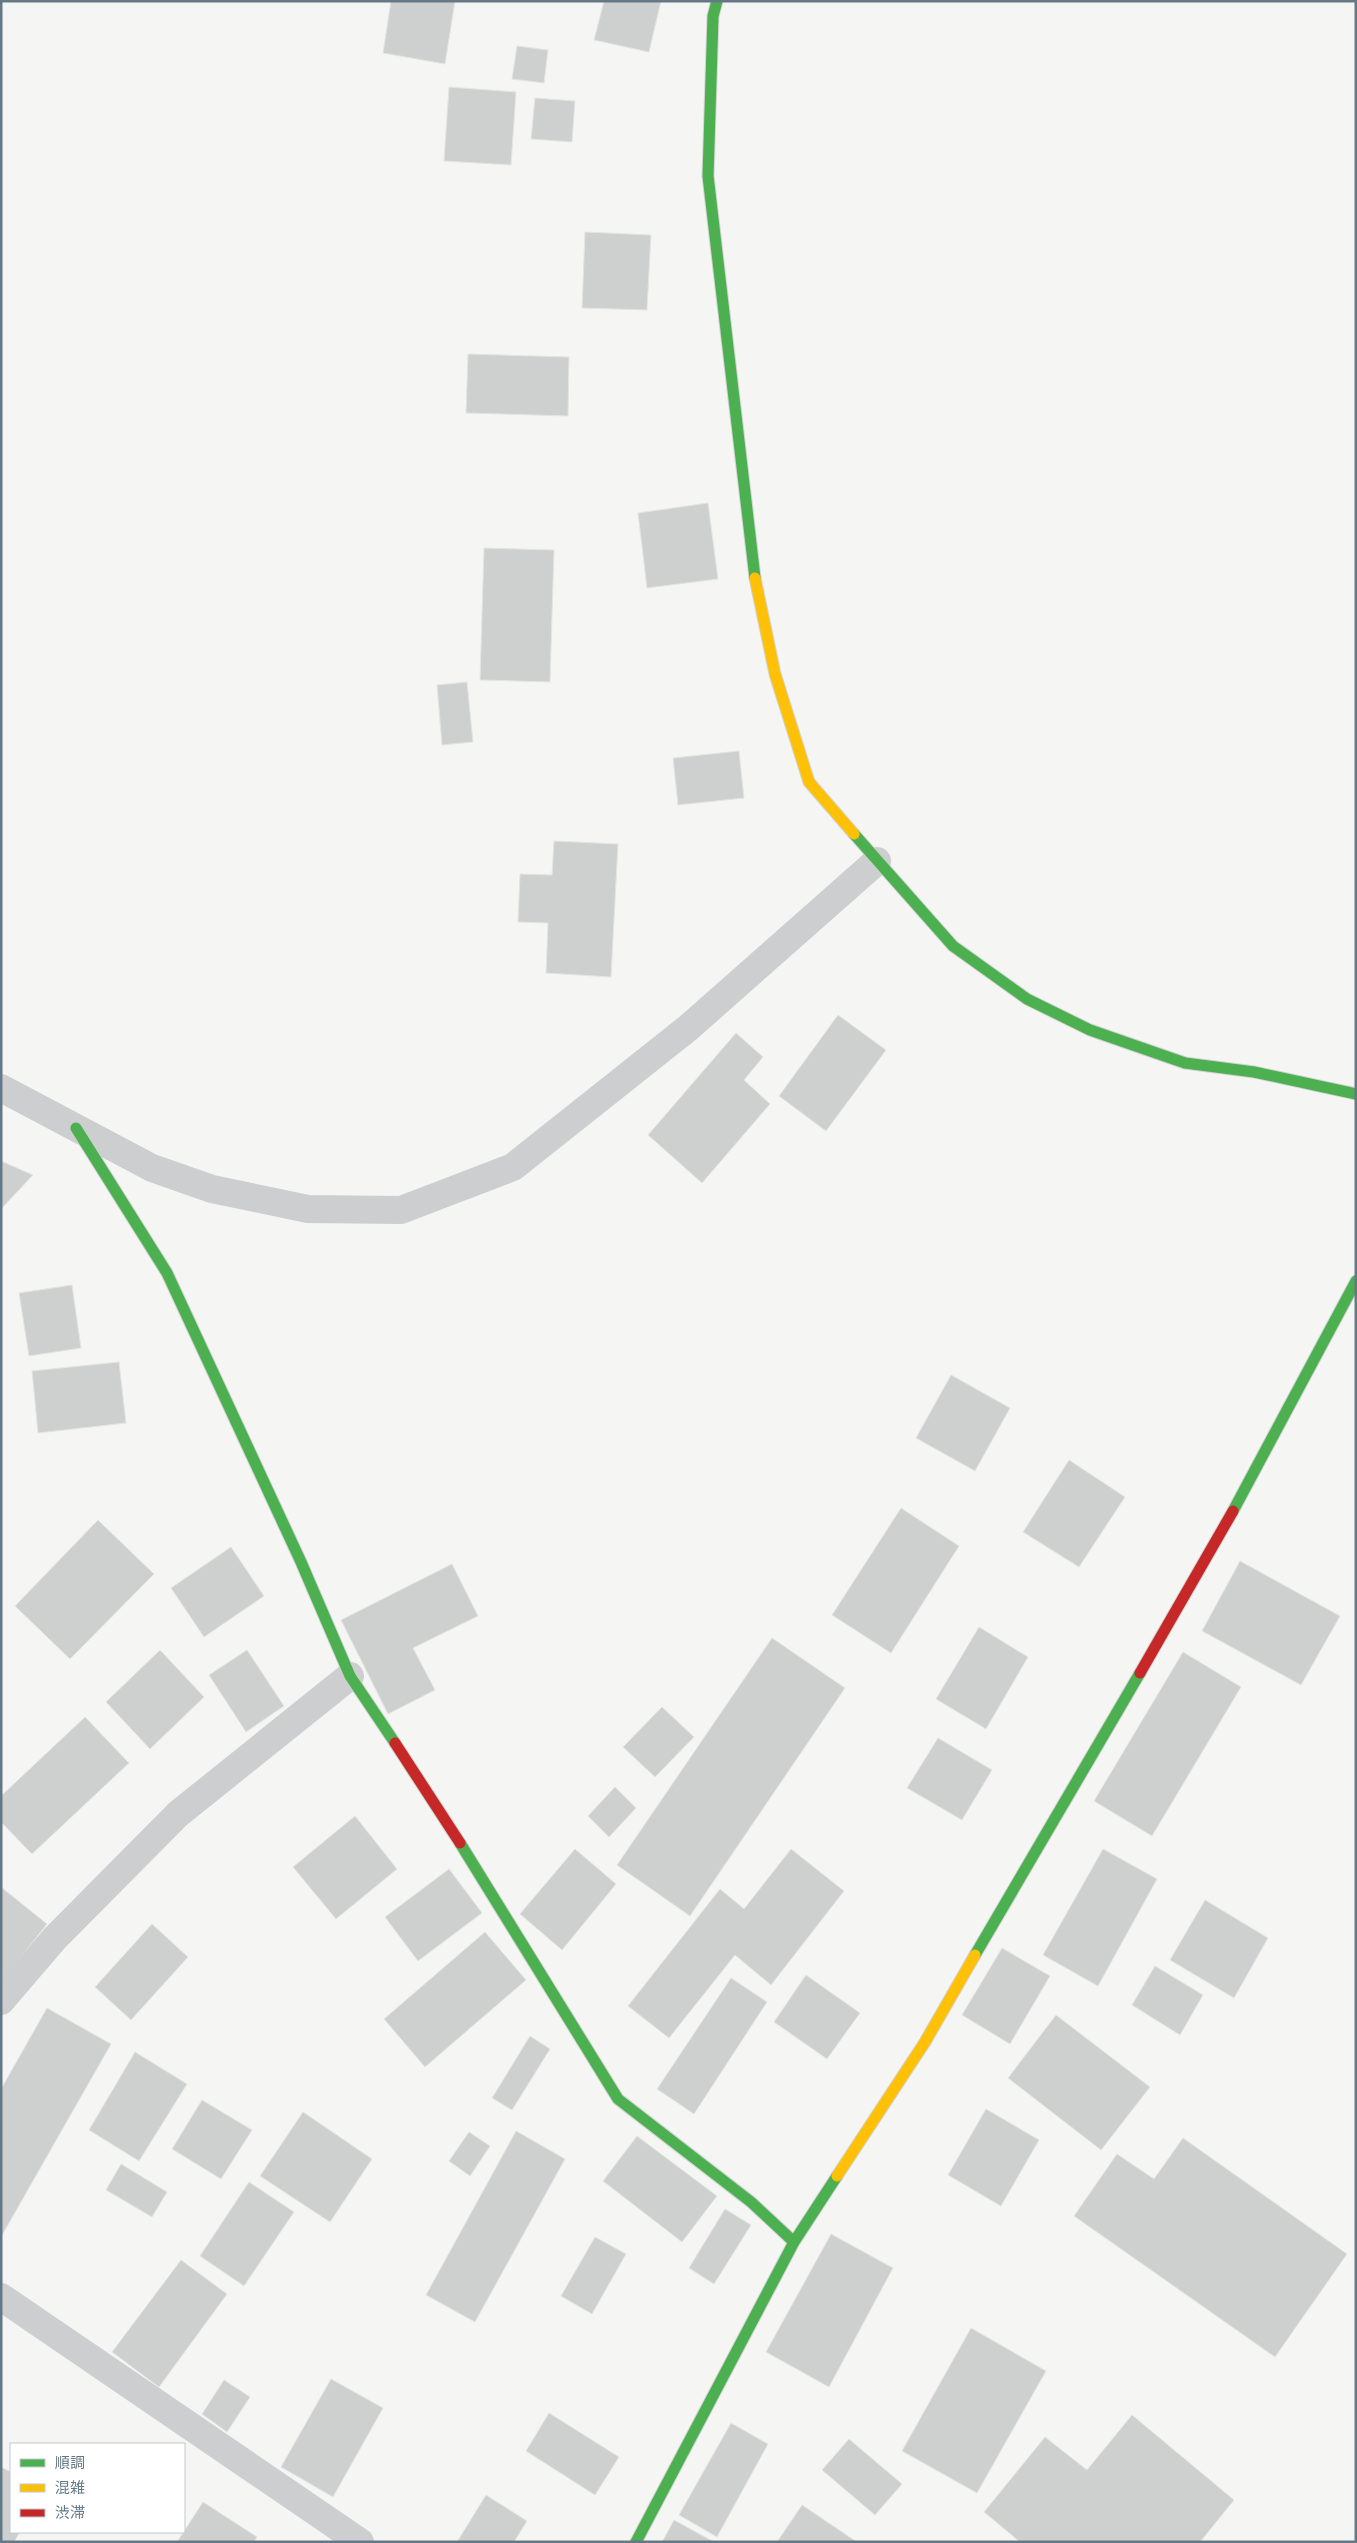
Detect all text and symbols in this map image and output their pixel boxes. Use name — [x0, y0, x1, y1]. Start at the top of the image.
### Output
legend — [10, 2443, 185, 2533]
text: 順調 — [55, 2454, 85, 2472]
text: 混雑 — [55, 2479, 85, 2497]
text: 渋滞 — [55, 2504, 85, 2522]

